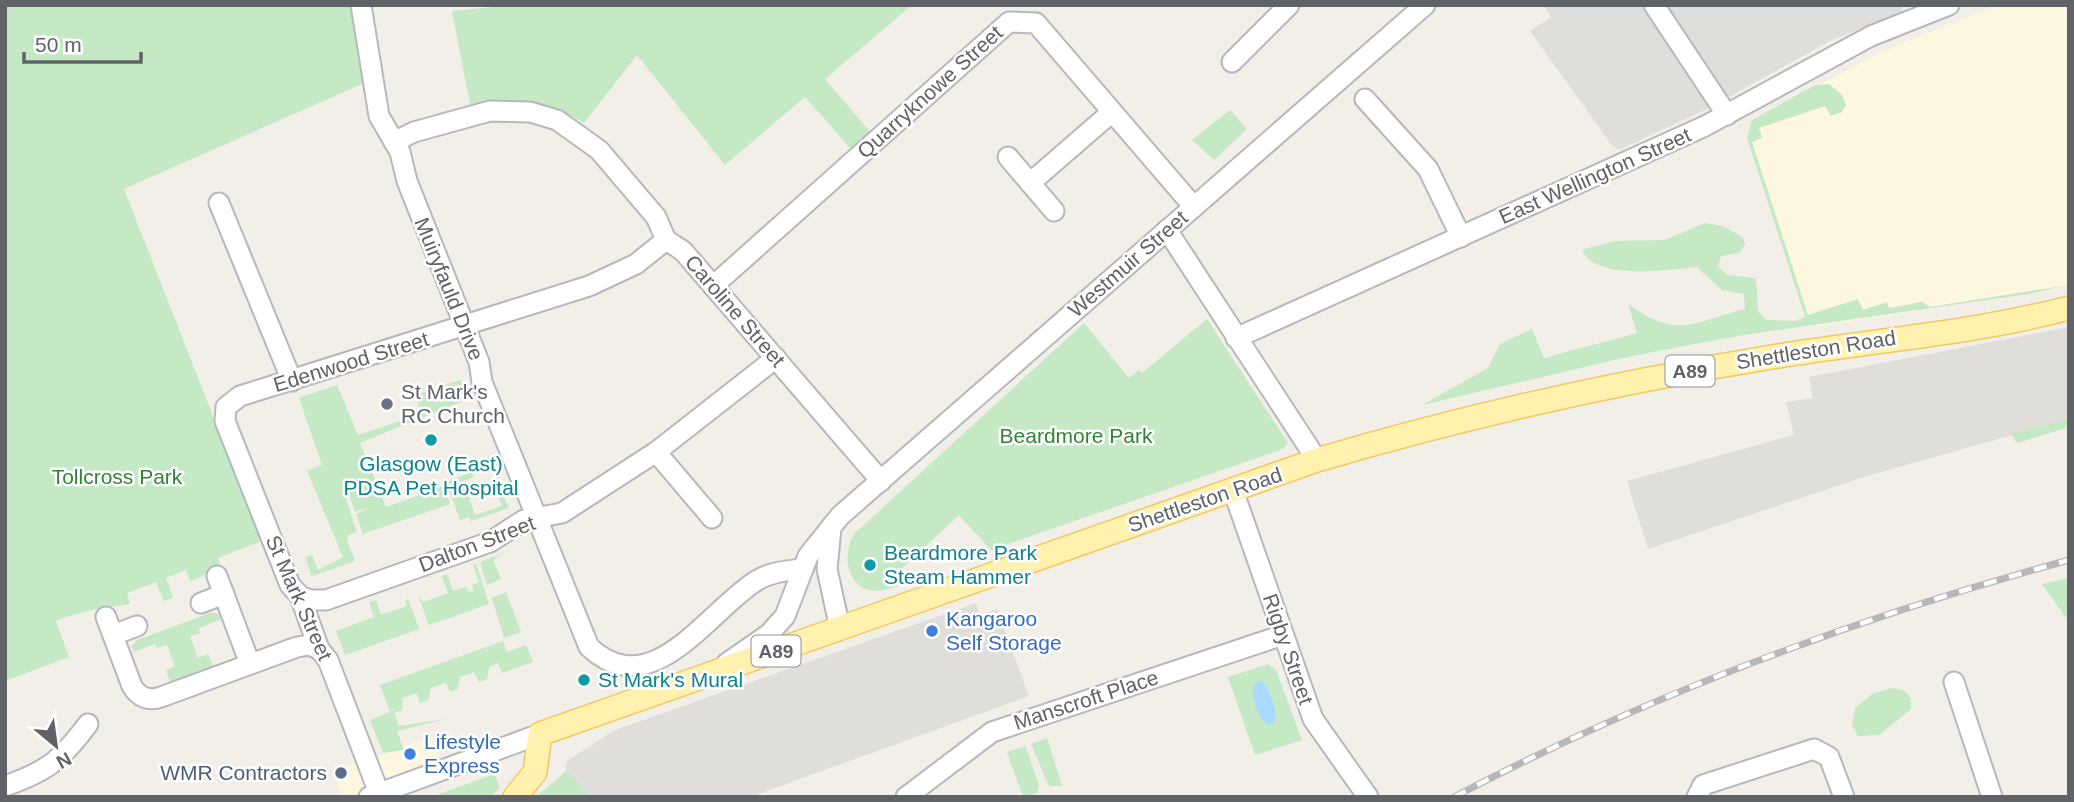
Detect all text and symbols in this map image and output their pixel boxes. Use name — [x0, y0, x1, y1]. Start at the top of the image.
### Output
street label: Quarryknowe Street — [853, 20, 1007, 163]
scale bar — [24, 21, 142, 65]
text: 50 m — [35, 33, 82, 56]
street label: East Wellington Street — [1495, 123, 1694, 228]
street label: Westmuir Street — [1063, 206, 1192, 322]
street label: Muiryfauld Drive — [410, 214, 489, 363]
street label: Caroline Street — [681, 250, 790, 371]
street label: Shettleston Road — [1735, 326, 1897, 373]
street label: Edenwood Street — [270, 327, 431, 396]
road number: A89 — [1666, 356, 1714, 386]
place label: St Mark's RC Church — [401, 380, 505, 427]
marker: St Mark's RC Church — [379, 396, 395, 412]
park label: Beardmore Park — [1000, 424, 1153, 447]
marker: Glasgow (East) PDSA Pet Hospital — [423, 432, 439, 448]
place label: Glasgow (East) PDSA Pet Hospital — [343, 452, 519, 499]
street label: Shettleston Road — [1125, 462, 1285, 537]
park label: Tollcross Park — [52, 465, 183, 488]
street label: Dalton Street — [415, 511, 538, 576]
street label: St Mark Street — [262, 532, 337, 664]
place label: Beardmore Park Steam Hammer — [884, 541, 1037, 588]
marker: Beardmore Park Steam Hammer — [862, 557, 878, 573]
street label: Rigby Street — [1259, 590, 1318, 707]
place label: Kangaroo Self Storage — [946, 607, 1062, 654]
marker: Kangaroo Self Storage — [924, 623, 940, 639]
road number: A89 — [752, 636, 800, 666]
street label: Manscroft Place — [1011, 665, 1161, 734]
place label: St Mark's Mural — [598, 668, 743, 691]
marker: St Mark's Mural — [576, 672, 592, 688]
north arrow — [21, 711, 91, 781]
place label: Lifestyle Express — [424, 730, 501, 777]
marker: Lifestyle Express — [402, 746, 418, 762]
text: N — [53, 748, 75, 773]
place label: WMR Contractors — [160, 761, 327, 784]
marker: WMR Contractors — [333, 765, 349, 781]

